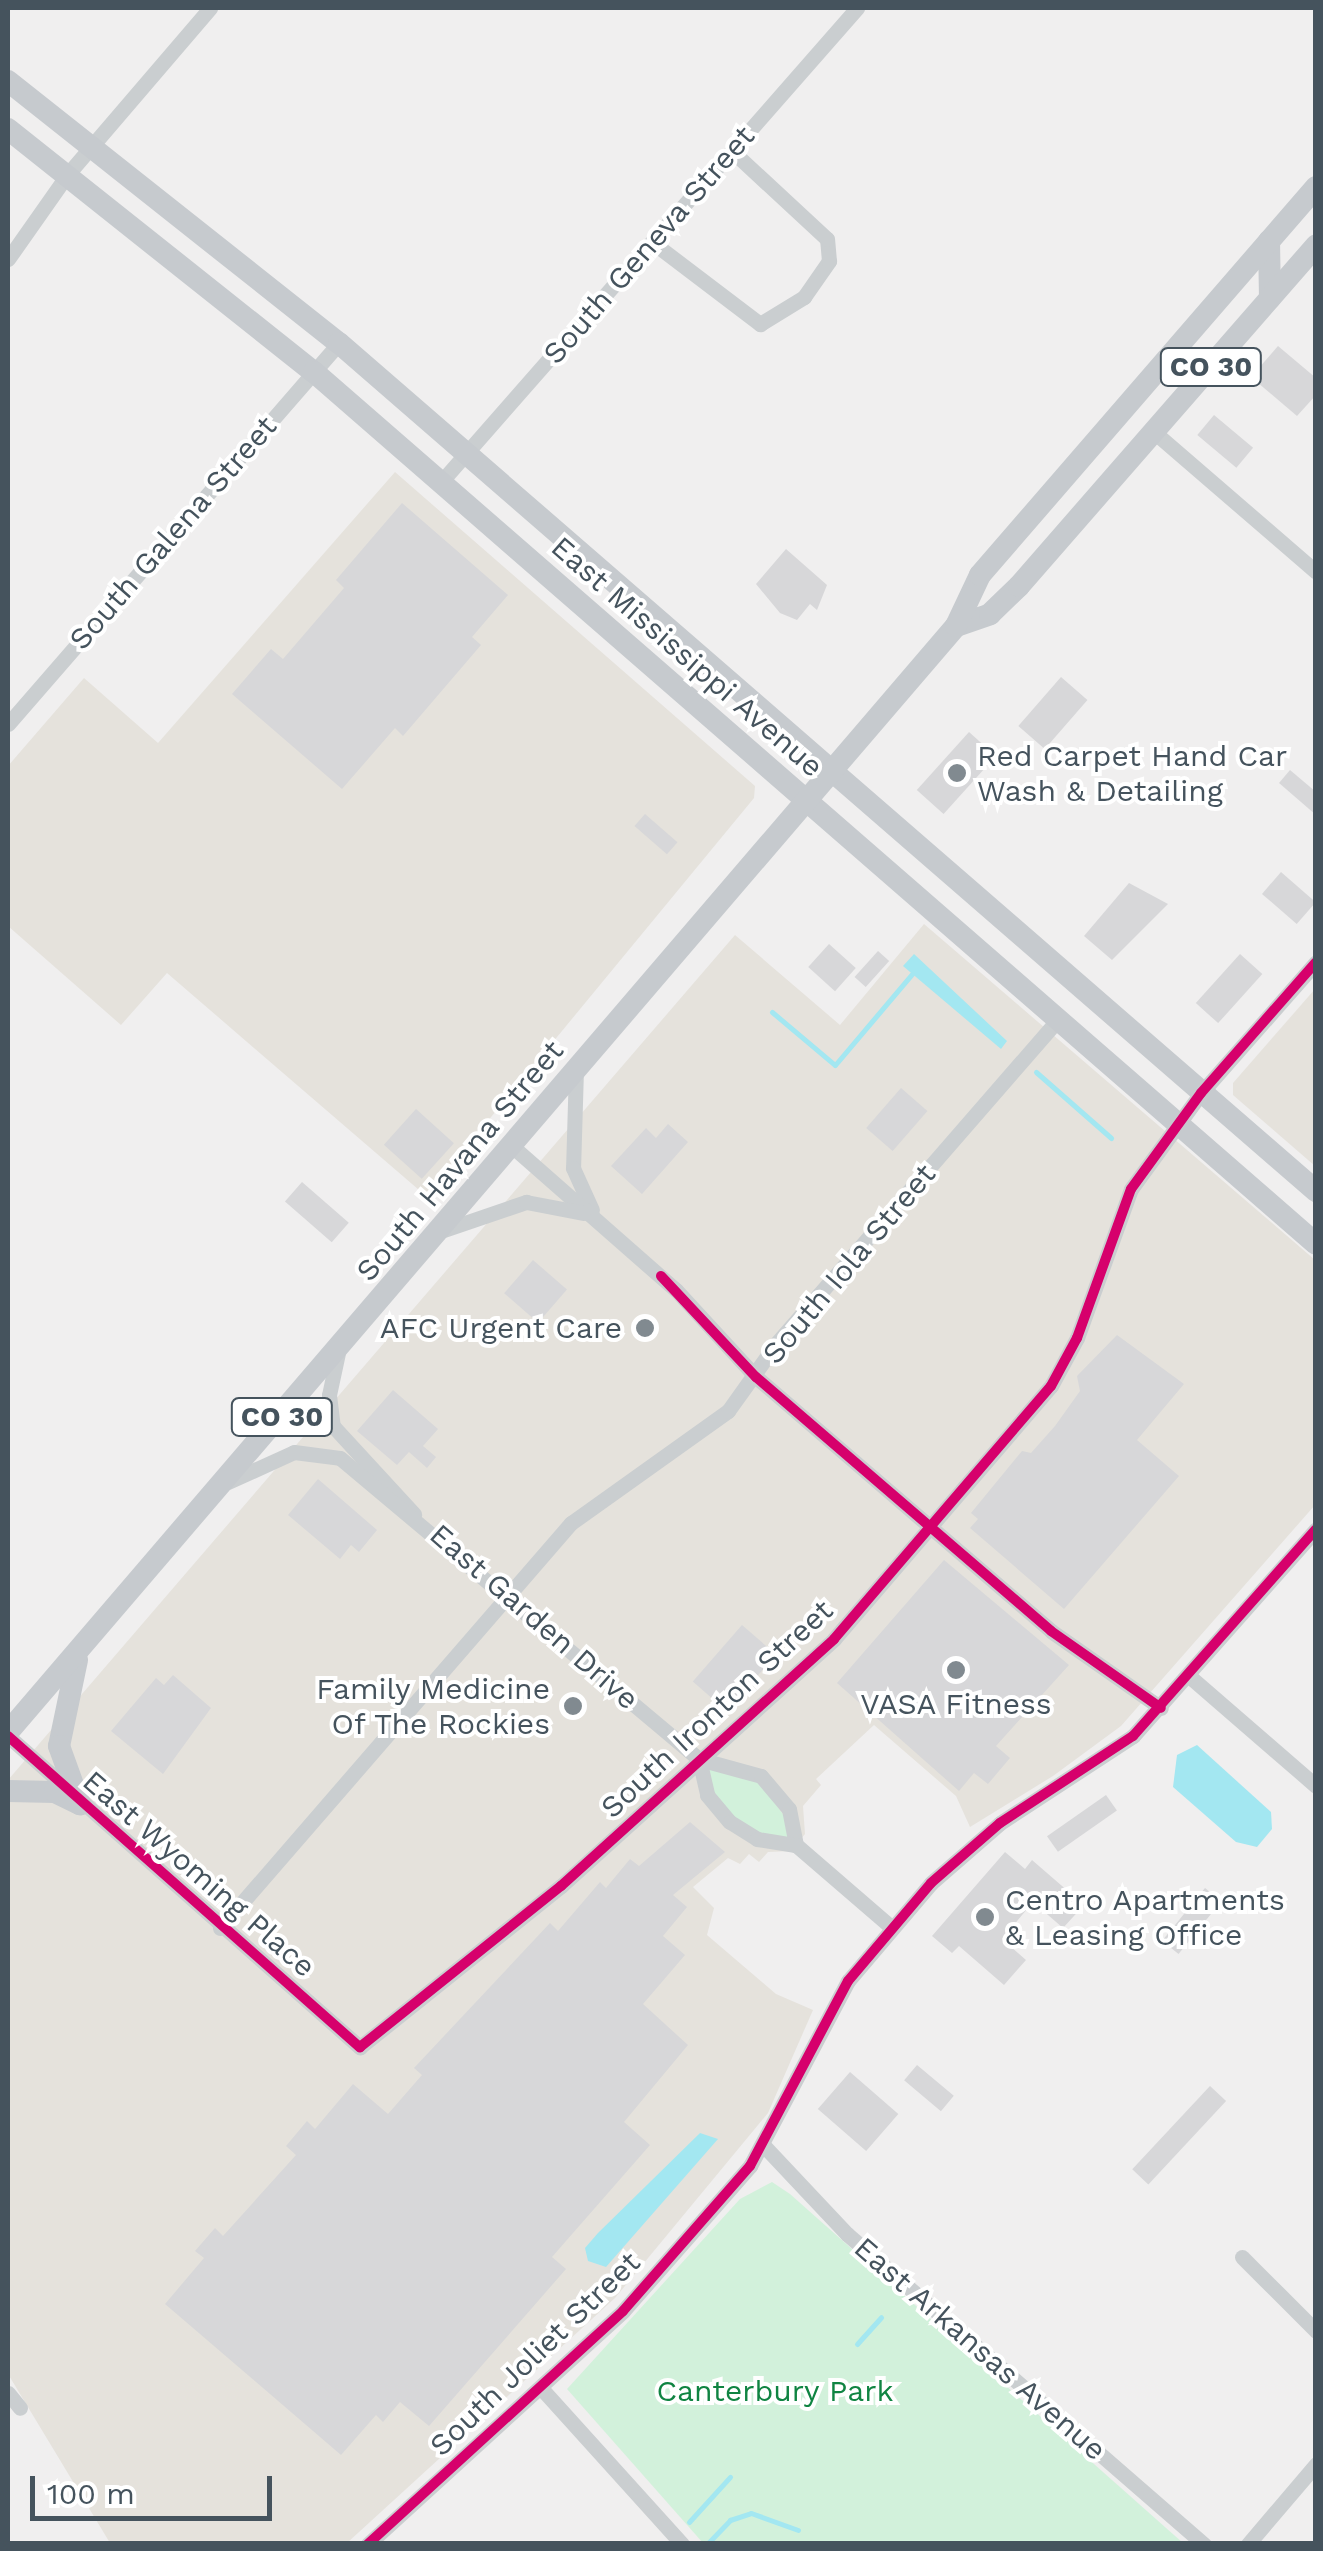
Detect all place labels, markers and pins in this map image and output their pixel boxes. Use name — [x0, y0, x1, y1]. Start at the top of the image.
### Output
place label: Red Carpet Hand Car Wash & Detailing — [977, 738, 1287, 808]
marker: Red Carpet Hand Car Wash & Detailing — [946, 762, 968, 784]
place label: AFC Urgent Care — [380, 1310, 622, 1346]
marker: AFC Urgent Care — [632, 1315, 658, 1341]
marker: VASA Fitness — [945, 1659, 967, 1681]
place label: Family Medicine Of The Rockies — [315, 1671, 550, 1742]
place label: VASA Fitness — [860, 1686, 1052, 1722]
marker: Family Medicine Of The Rockies — [560, 1693, 586, 1719]
place label: Centro Apartments & Leasing Office — [1005, 1882, 1286, 1952]
marker: Centro Apartments & Leasing Office — [974, 1906, 996, 1928]

